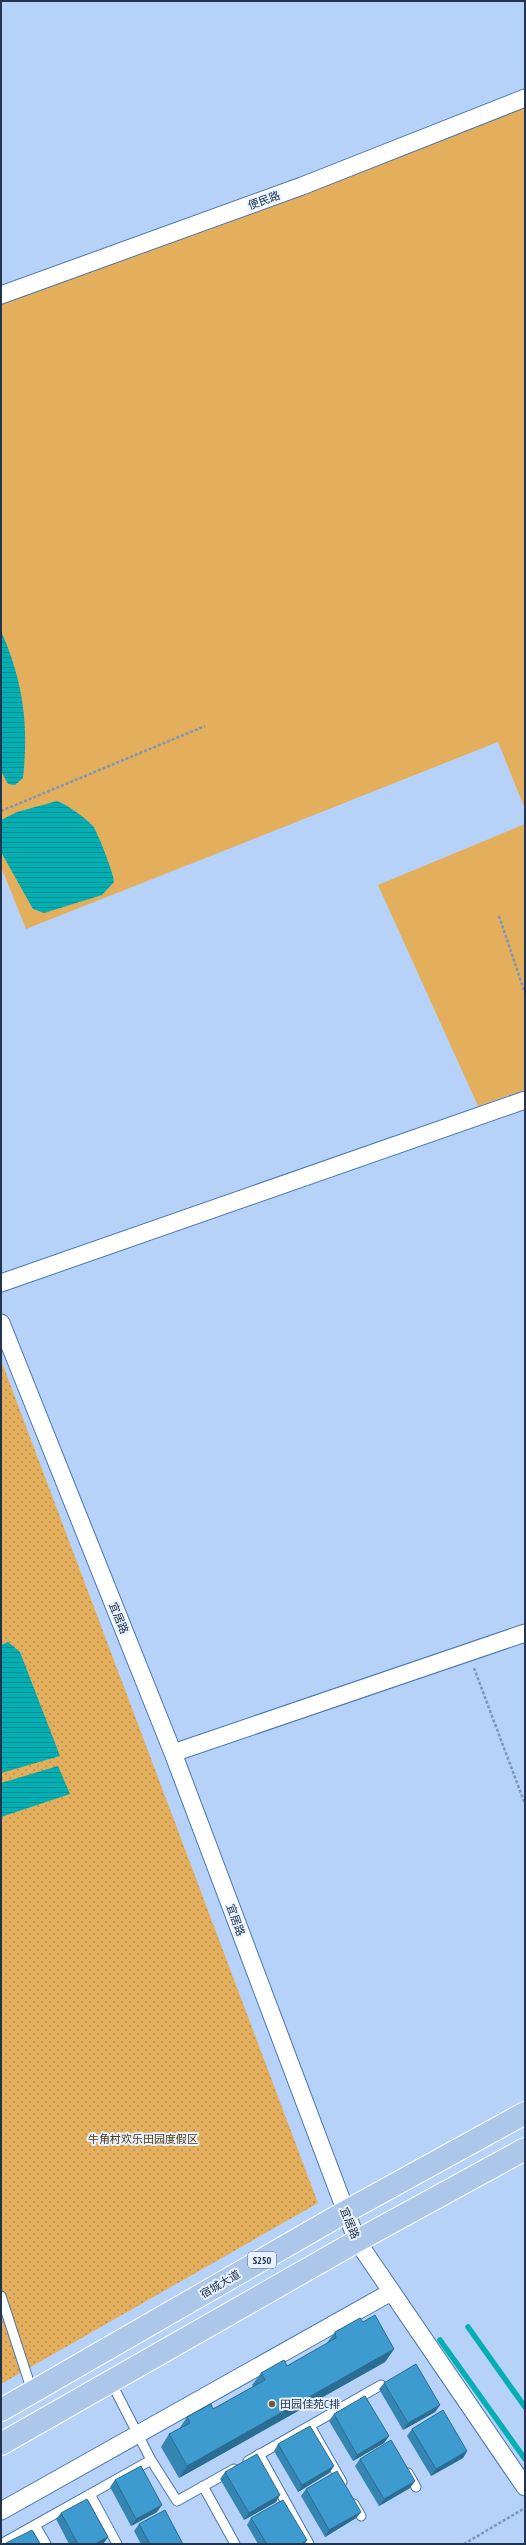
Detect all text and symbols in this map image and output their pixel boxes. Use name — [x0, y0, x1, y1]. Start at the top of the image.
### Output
street label: 便民路 — [246, 188, 282, 212]
street label: 宜居路 — [106, 1600, 132, 1636]
street label: 宜居路 — [224, 1902, 248, 1938]
park label: 牛角村欢乐田园度假区 — [88, 2132, 198, 2146]
street label: 宜居路 — [337, 2205, 363, 2241]
road number: S250 — [248, 2252, 276, 2268]
street label: 宿城大道 — [197, 2267, 243, 2301]
place label: 田园佳苑C排 — [280, 2397, 340, 2411]
marker: 田园佳苑C排 — [267, 2399, 277, 2409]

